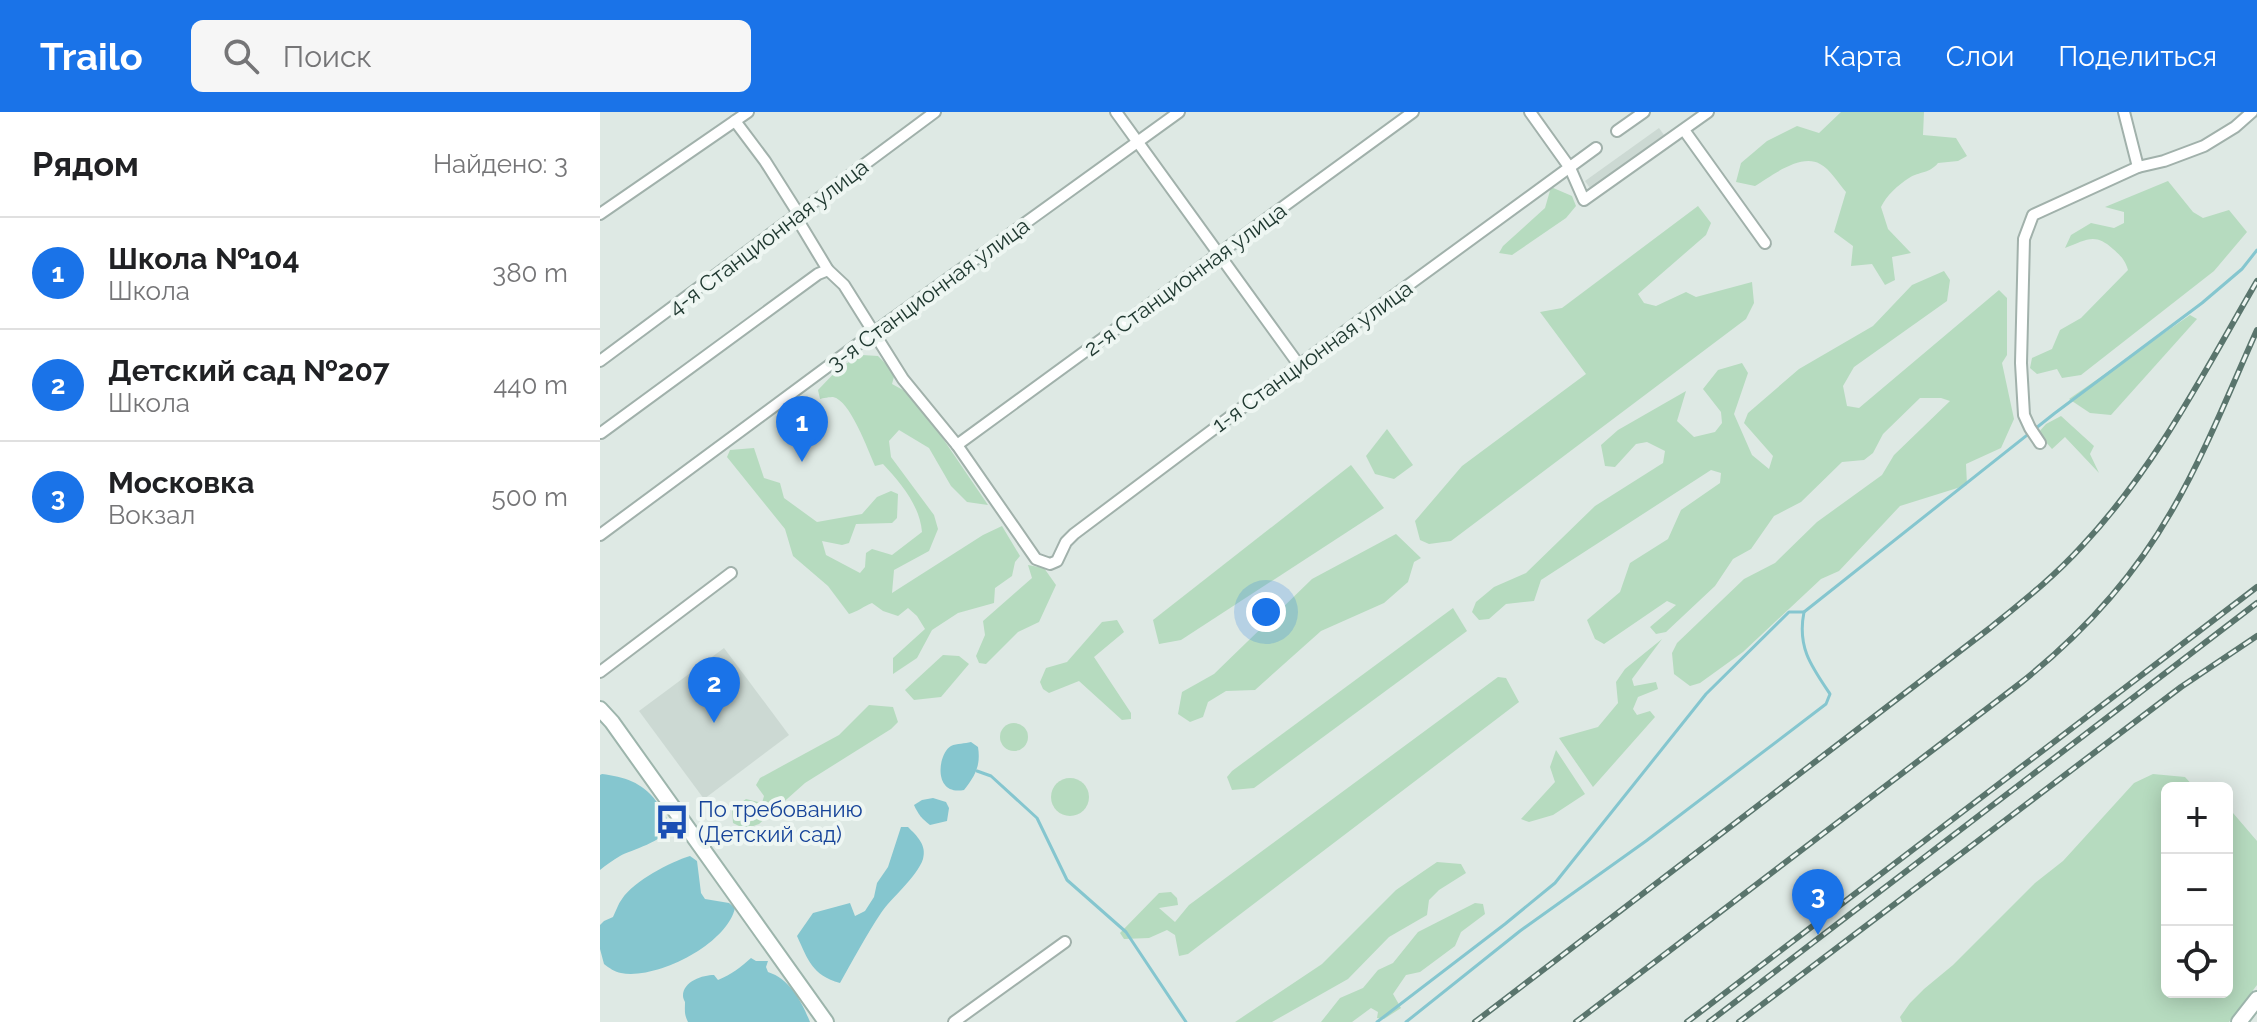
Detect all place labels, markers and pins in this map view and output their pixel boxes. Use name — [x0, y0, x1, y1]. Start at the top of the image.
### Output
pin: 1 — [776, 396, 828, 462]
pin: 2 — [688, 657, 740, 723]
place label: По требованию (Детский сад) — [698, 796, 863, 847]
bus stop icon: По требованию (Детский сад) — [653, 803, 691, 841]
pin: 3 — [1792, 869, 1844, 935]

